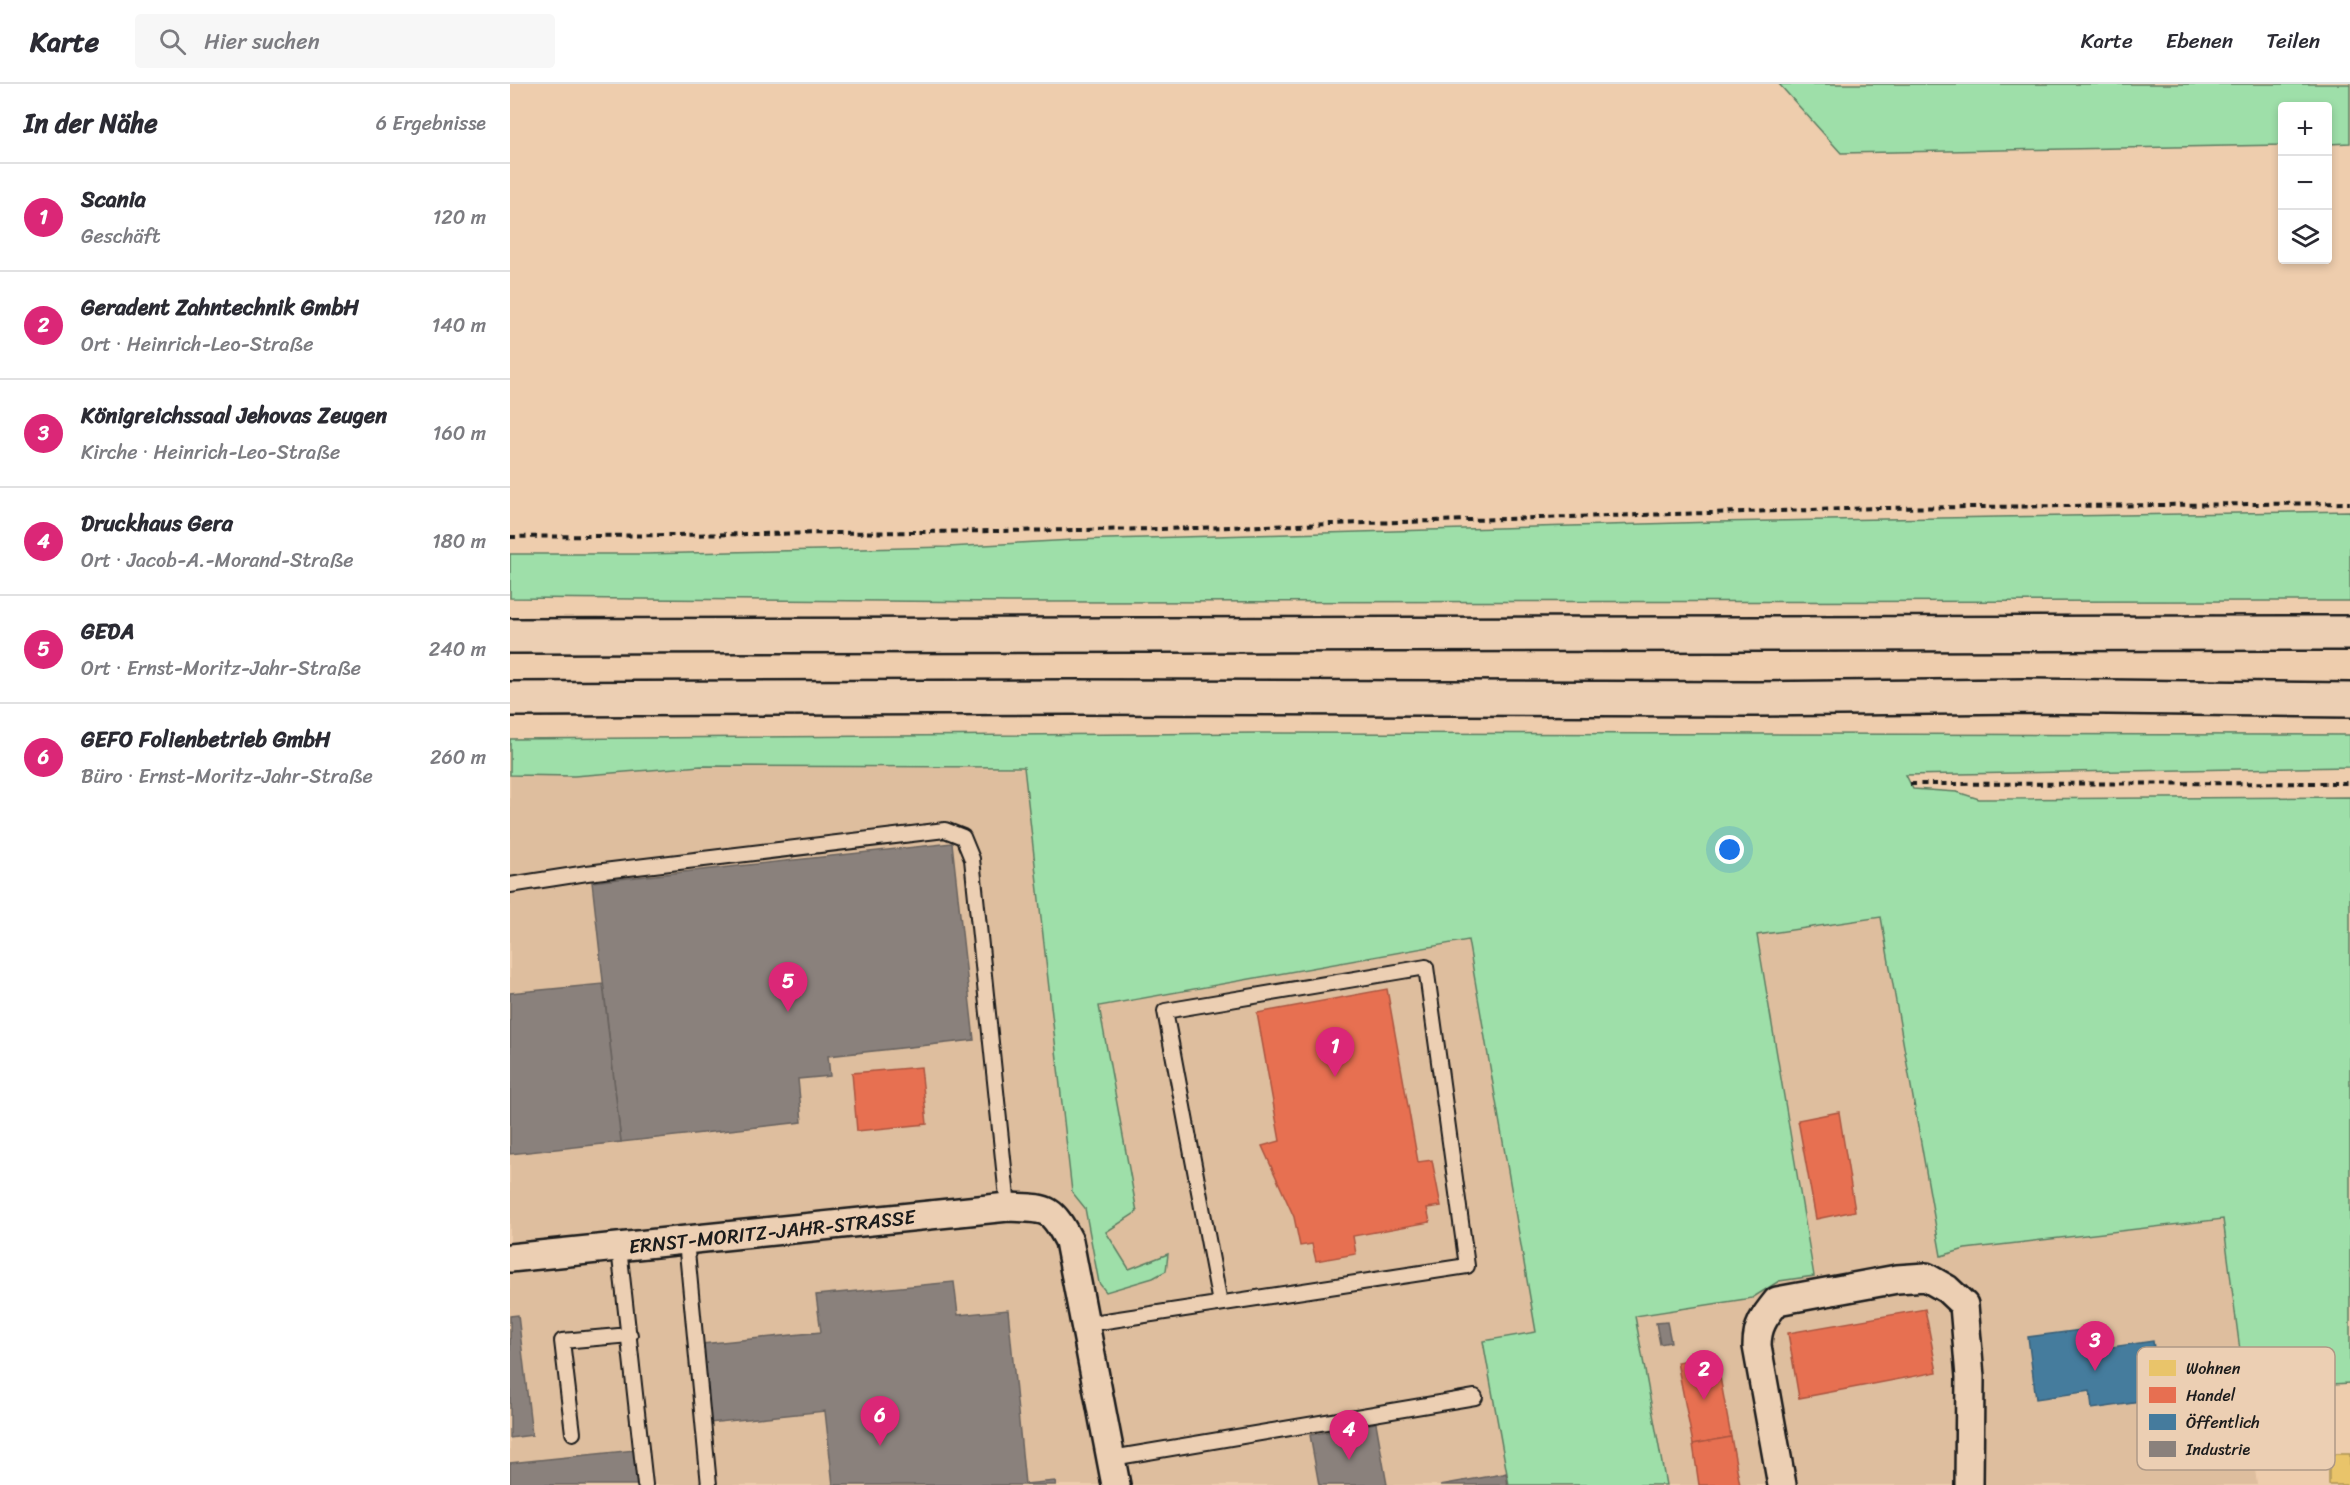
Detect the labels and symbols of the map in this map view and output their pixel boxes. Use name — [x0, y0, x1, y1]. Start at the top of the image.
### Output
your location — [1715, 835, 1744, 864]
pin: 5 — [768, 962, 808, 1012]
pin: 1 — [1316, 1028, 1354, 1077]
street label: ERNST-MORITZ-JAHR-STRASSE — [627, 1199, 919, 1264]
pin: 3 — [2076, 1322, 2114, 1371]
legend — [2137, 1347, 2335, 1470]
pin: 2 — [1684, 1350, 1724, 1400]
text: Wohnen — [2186, 1354, 2241, 1383]
text: Handel — [2186, 1381, 2236, 1410]
pin: 6 — [860, 1396, 899, 1446]
text: Öffentlich — [2186, 1408, 2260, 1437]
pin: 4 — [1330, 1410, 1368, 1460]
text: Industrie — [2185, 1435, 2250, 1464]

